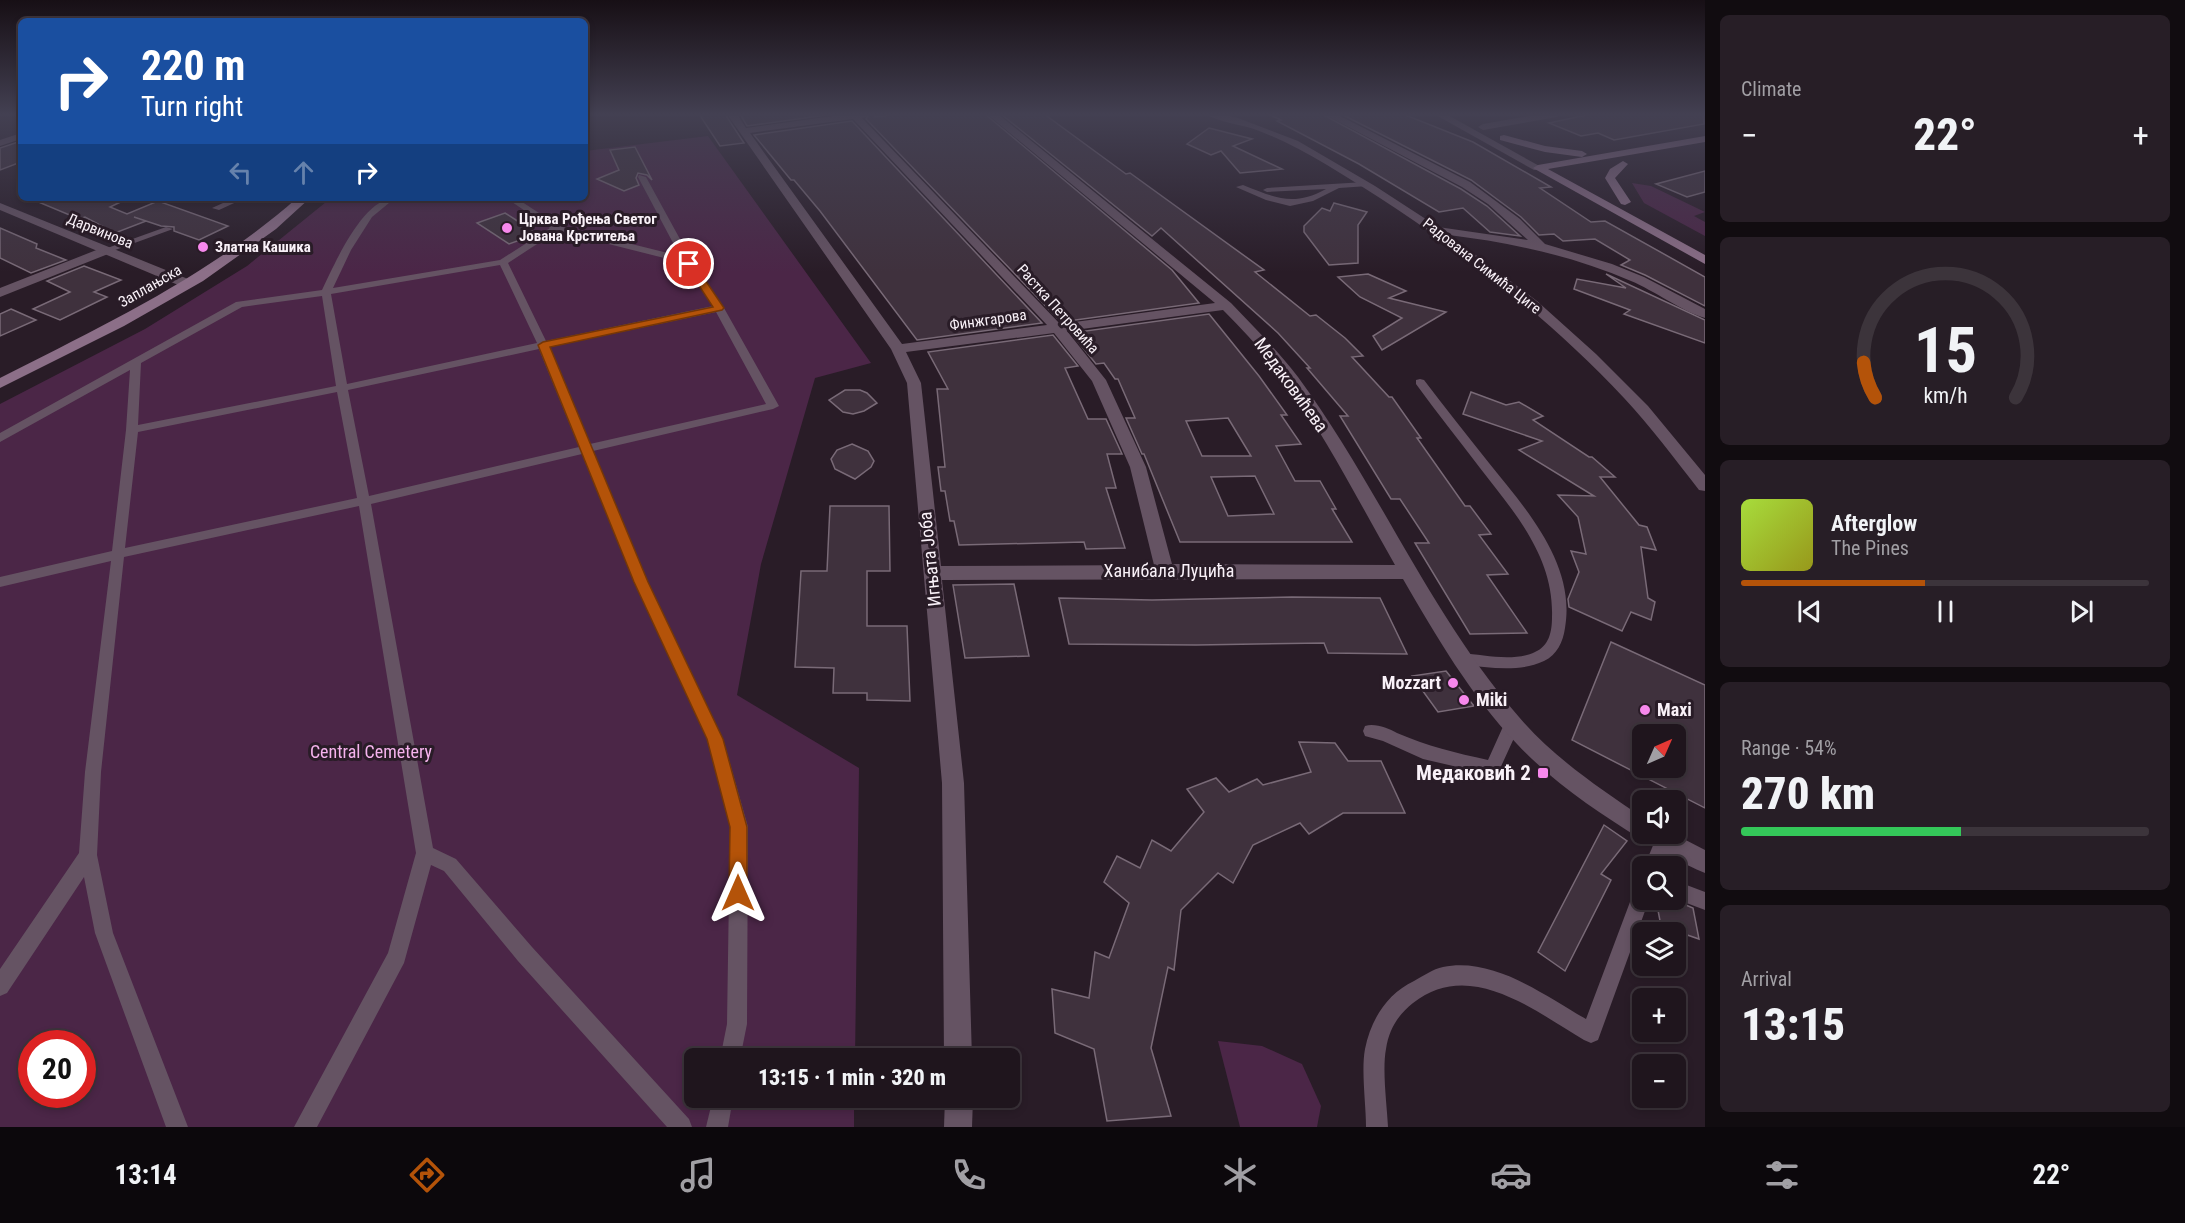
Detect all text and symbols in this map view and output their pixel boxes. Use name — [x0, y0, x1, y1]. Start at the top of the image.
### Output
text: 220 m — [141, 41, 246, 90]
icon: right — [42, 42, 120, 120]
text: Climate — [1741, 77, 1801, 101]
text: Turn right — [141, 91, 243, 123]
text: 22° — [1913, 108, 1977, 161]
text: − — [1741, 116, 1758, 155]
text: + — [2133, 116, 2149, 155]
icon: left — [224, 156, 257, 189]
icon: ahead — [287, 156, 320, 189]
icon: right — [350, 156, 383, 189]
street label: Дарвинова — [64, 210, 136, 252]
place label: Црква Рођења Светог Јована Крститеља — [519, 210, 657, 245]
street label: Радована Симића Циге — [1419, 214, 1545, 318]
marker: Црква Рођења Светог Јована Крститеља — [500, 221, 514, 235]
place label: Златна Кашика — [215, 238, 311, 256]
pin — [663, 238, 714, 289]
marker: Златна Кашика — [196, 240, 210, 254]
icon: arrive — [672, 247, 705, 280]
street label: Заплањска — [115, 261, 185, 311]
street label: Растка Петровића — [1013, 261, 1103, 357]
street label: Финжгарова — [948, 306, 1028, 334]
text: 15 — [1913, 314, 1977, 387]
street label: Медаковићева — [1250, 334, 1333, 436]
text: km/h — [1923, 384, 1967, 409]
street label: Игњата Јоба — [914, 511, 945, 607]
text: Afterglow — [1831, 511, 1917, 536]
text: The Pines — [1831, 536, 1909, 560]
street label: Ханибала Луцића — [1104, 560, 1234, 581]
icon: previous — [1793, 595, 1826, 628]
icon: pause — [1929, 595, 1962, 628]
icon: next — [2065, 595, 2098, 628]
place label: Mozzart — [1382, 672, 1441, 693]
marker: Mozzart — [1446, 676, 1460, 690]
place label: Miki — [1476, 689, 1507, 710]
marker: Miki — [1457, 693, 1471, 707]
place label: Maxi — [1657, 699, 1692, 720]
marker: Maxi — [1638, 703, 1652, 717]
north arrow — [1632, 724, 1686, 778]
map controls — [1632, 724, 1686, 1108]
text: Range · 54% — [1741, 736, 1837, 760]
park label: Central Cemetery — [310, 741, 433, 762]
place label: Медаковић 2 — [1416, 761, 1531, 785]
marker: Медаковић 2 — [1536, 766, 1550, 780]
text: 270 km — [1741, 767, 1875, 820]
button: sound — [1632, 790, 1686, 844]
button: search — [1632, 856, 1686, 910]
position arrow — [706, 861, 770, 925]
button: layers — [1632, 922, 1686, 976]
text: Arrival — [1741, 967, 1792, 991]
button: + — [1632, 988, 1686, 1042]
text: 13:15 — [1741, 998, 1845, 1051]
speed limit sign: 20 — [18, 1030, 96, 1108]
button: − — [1632, 1054, 1686, 1108]
text: 13:15 · 1 min · 320 m — [758, 1065, 946, 1090]
icon: directions — [406, 1154, 448, 1196]
icon: music — [677, 1154, 719, 1196]
icon: phone — [948, 1154, 990, 1196]
icon: climate — [1219, 1154, 1261, 1196]
icon: car — [1490, 1154, 1532, 1196]
icon: filters — [1761, 1154, 1803, 1196]
text: 13:14 — [115, 1159, 177, 1191]
text: 22° — [2033, 1159, 2070, 1191]

